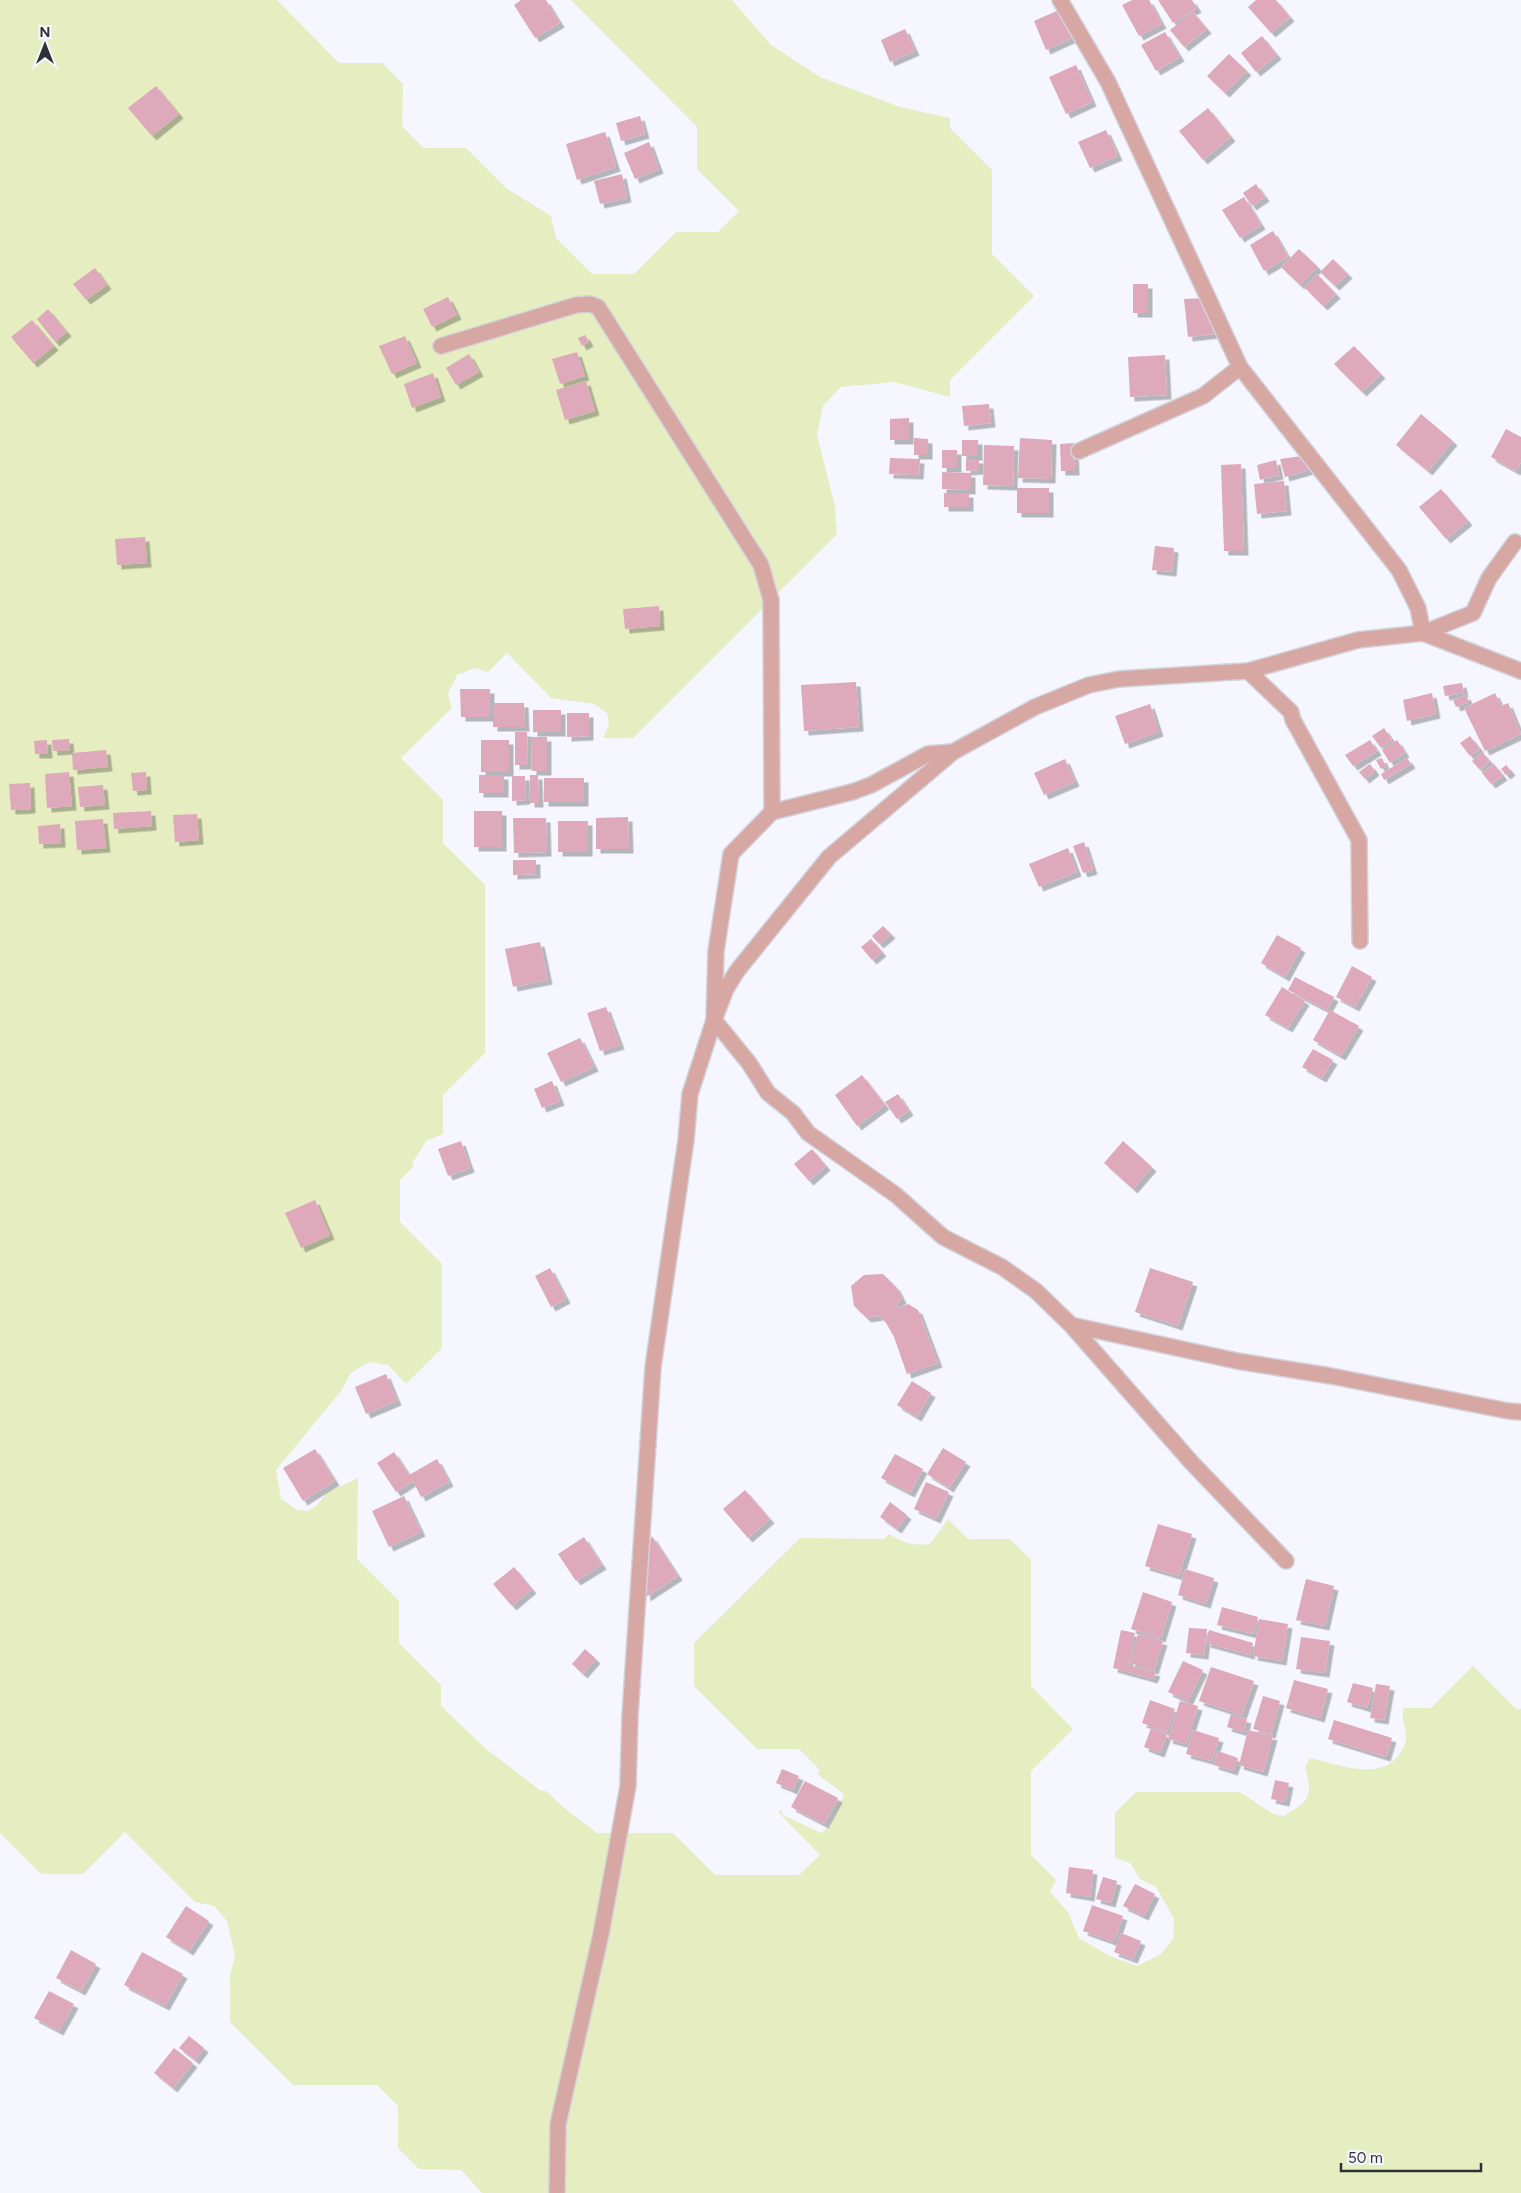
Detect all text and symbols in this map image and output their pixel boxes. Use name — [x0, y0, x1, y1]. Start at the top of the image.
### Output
north arrow — [20, 20, 70, 70]
text: N — [40, 24, 50, 41]
scale bar — [1341, 2140, 1481, 2172]
text: 50 m — [1348, 2149, 1383, 2167]

